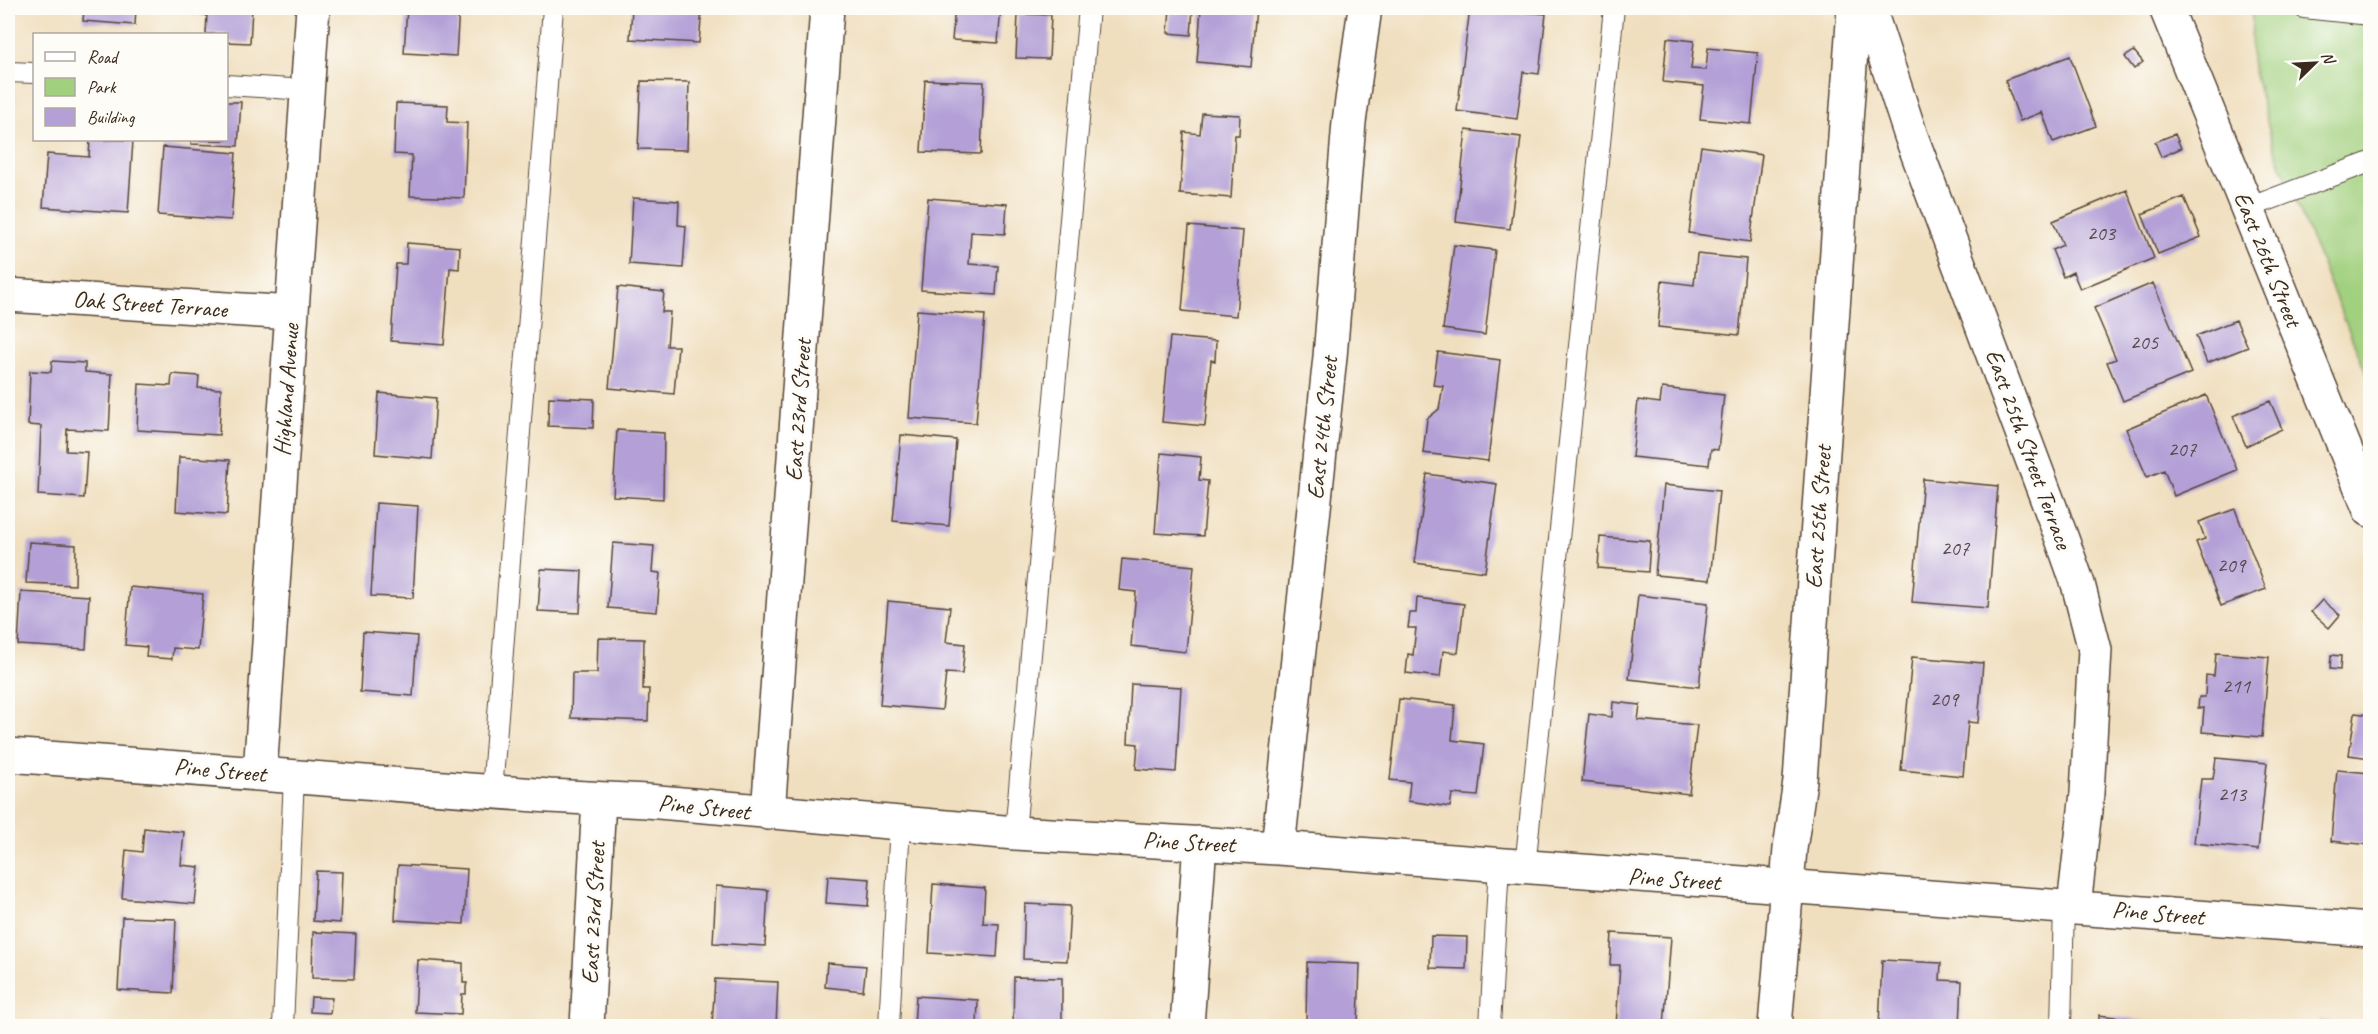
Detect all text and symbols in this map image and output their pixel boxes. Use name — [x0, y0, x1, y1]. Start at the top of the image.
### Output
legend — [33, 33, 228, 141]
north arrow — [2285, 33, 2345, 93]
text: Road — [87, 46, 120, 68]
text: N — [2317, 49, 2340, 69]
text: Park — [87, 76, 117, 98]
text: Building — [87, 106, 136, 128]
street label: East 26th Street — [2227, 187, 2309, 333]
house number: 203 — [2087, 220, 2117, 246]
street label: Oak Street Terrace — [72, 284, 230, 325]
street label: Highland Avenue — [266, 321, 306, 457]
house number: 205 — [2130, 329, 2160, 355]
street label: East 23rd Street — [778, 336, 818, 482]
street label: East 25th Street Terrace — [1979, 345, 2080, 555]
street label: East 24th Street — [1300, 353, 1345, 501]
house number: 207 — [2168, 436, 2198, 462]
street label: East 25th Street — [1798, 443, 1838, 589]
house number: 207 — [1941, 535, 1971, 561]
house number: 209 — [2217, 552, 2247, 578]
house number: 211 — [2222, 673, 2252, 699]
house number: 209 — [1930, 686, 1960, 712]
street label: Pine Street — [173, 751, 269, 789]
house number: 213 — [2218, 781, 2248, 807]
street label: Pine Street — [657, 787, 753, 827]
street label: Pine Street — [1142, 825, 1238, 859]
street label: East 23rd Street — [574, 839, 612, 985]
street label: Pine Street — [1627, 861, 1723, 897]
street label: Pine Street — [2111, 894, 2207, 932]

